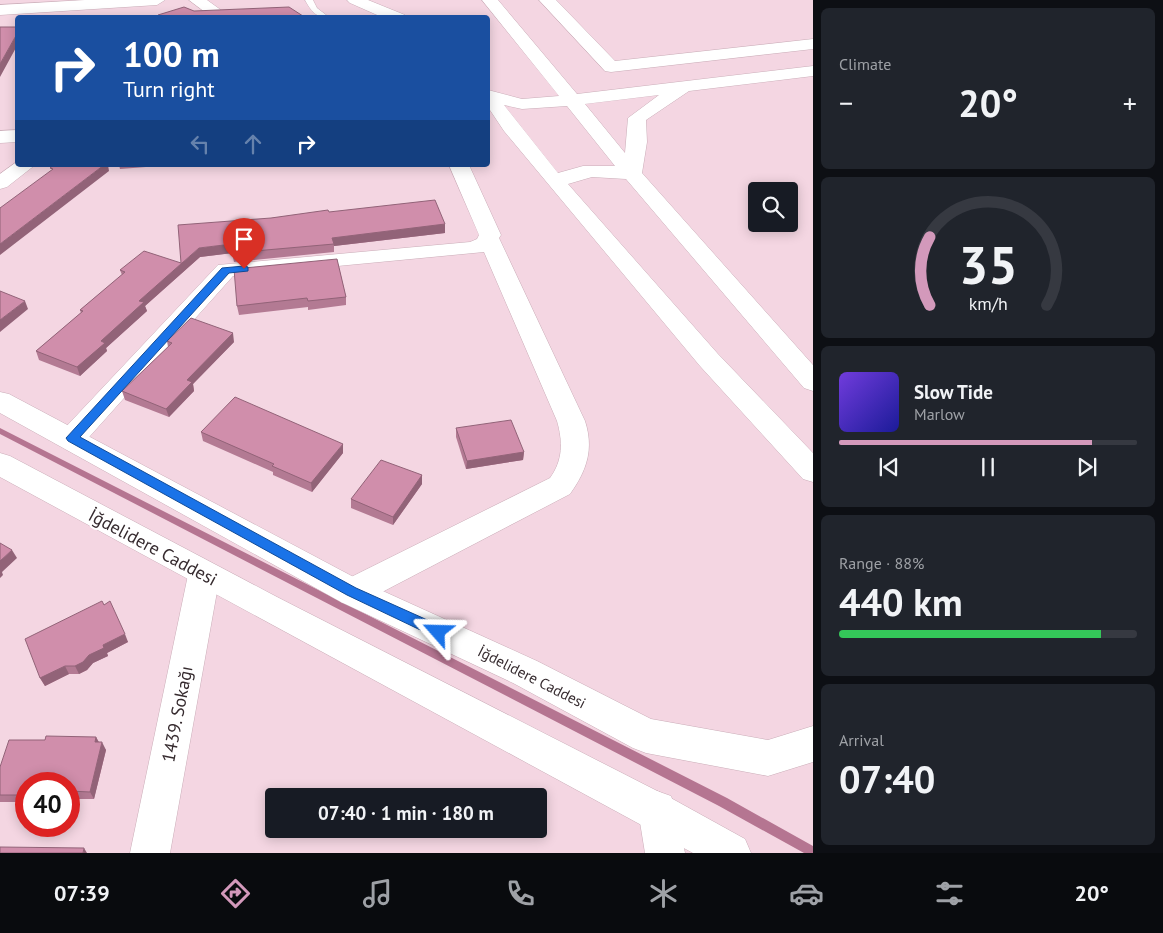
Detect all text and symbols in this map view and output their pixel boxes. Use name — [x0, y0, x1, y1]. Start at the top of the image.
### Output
text: 100 m — [123, 31, 220, 77]
icon: right — [40, 35, 105, 100]
text: Climate — [839, 54, 891, 74]
text: Turn right — [123, 75, 215, 103]
text: 20° — [958, 78, 1018, 127]
text: − — [839, 84, 853, 121]
text: + — [1123, 84, 1137, 121]
icon: left — [186, 130, 214, 158]
icon: ahead — [239, 130, 267, 158]
icon: right — [292, 130, 320, 158]
map controls — [748, 182, 798, 232]
button: search — [748, 182, 798, 232]
pin — [223, 218, 265, 269]
icon: arrive — [230, 225, 258, 253]
text: 35 — [959, 231, 1017, 298]
text: km/h — [968, 292, 1008, 315]
text: Slow Tide — [914, 380, 993, 404]
text: Marlow — [914, 404, 965, 424]
icon: previous — [875, 453, 903, 481]
icon: pause — [974, 453, 1002, 481]
icon: next — [1073, 453, 1101, 481]
street label: İğdelidere Caddesi — [85, 503, 221, 591]
text: Range · 88% — [839, 553, 924, 573]
text: 440 km — [839, 577, 963, 626]
position arrow — [411, 605, 463, 657]
street label: İğdelidere Caddesi — [475, 642, 589, 712]
street label: 1439. Sokağı — [156, 664, 198, 764]
text: Arrival — [839, 730, 884, 750]
text: 07:40 — [839, 754, 935, 803]
speed limit sign: 40 — [15, 772, 80, 837]
text: 07:40 · 1 min · 180 m — [318, 801, 494, 825]
icon: directions — [218, 876, 253, 911]
icon: music — [360, 876, 395, 911]
icon: phone — [503, 876, 538, 911]
icon: climate — [646, 876, 681, 911]
icon: car — [789, 876, 824, 911]
icon: filters — [932, 876, 967, 911]
text: 07:39 — [54, 879, 110, 907]
text: 20° — [1074, 879, 1109, 907]

